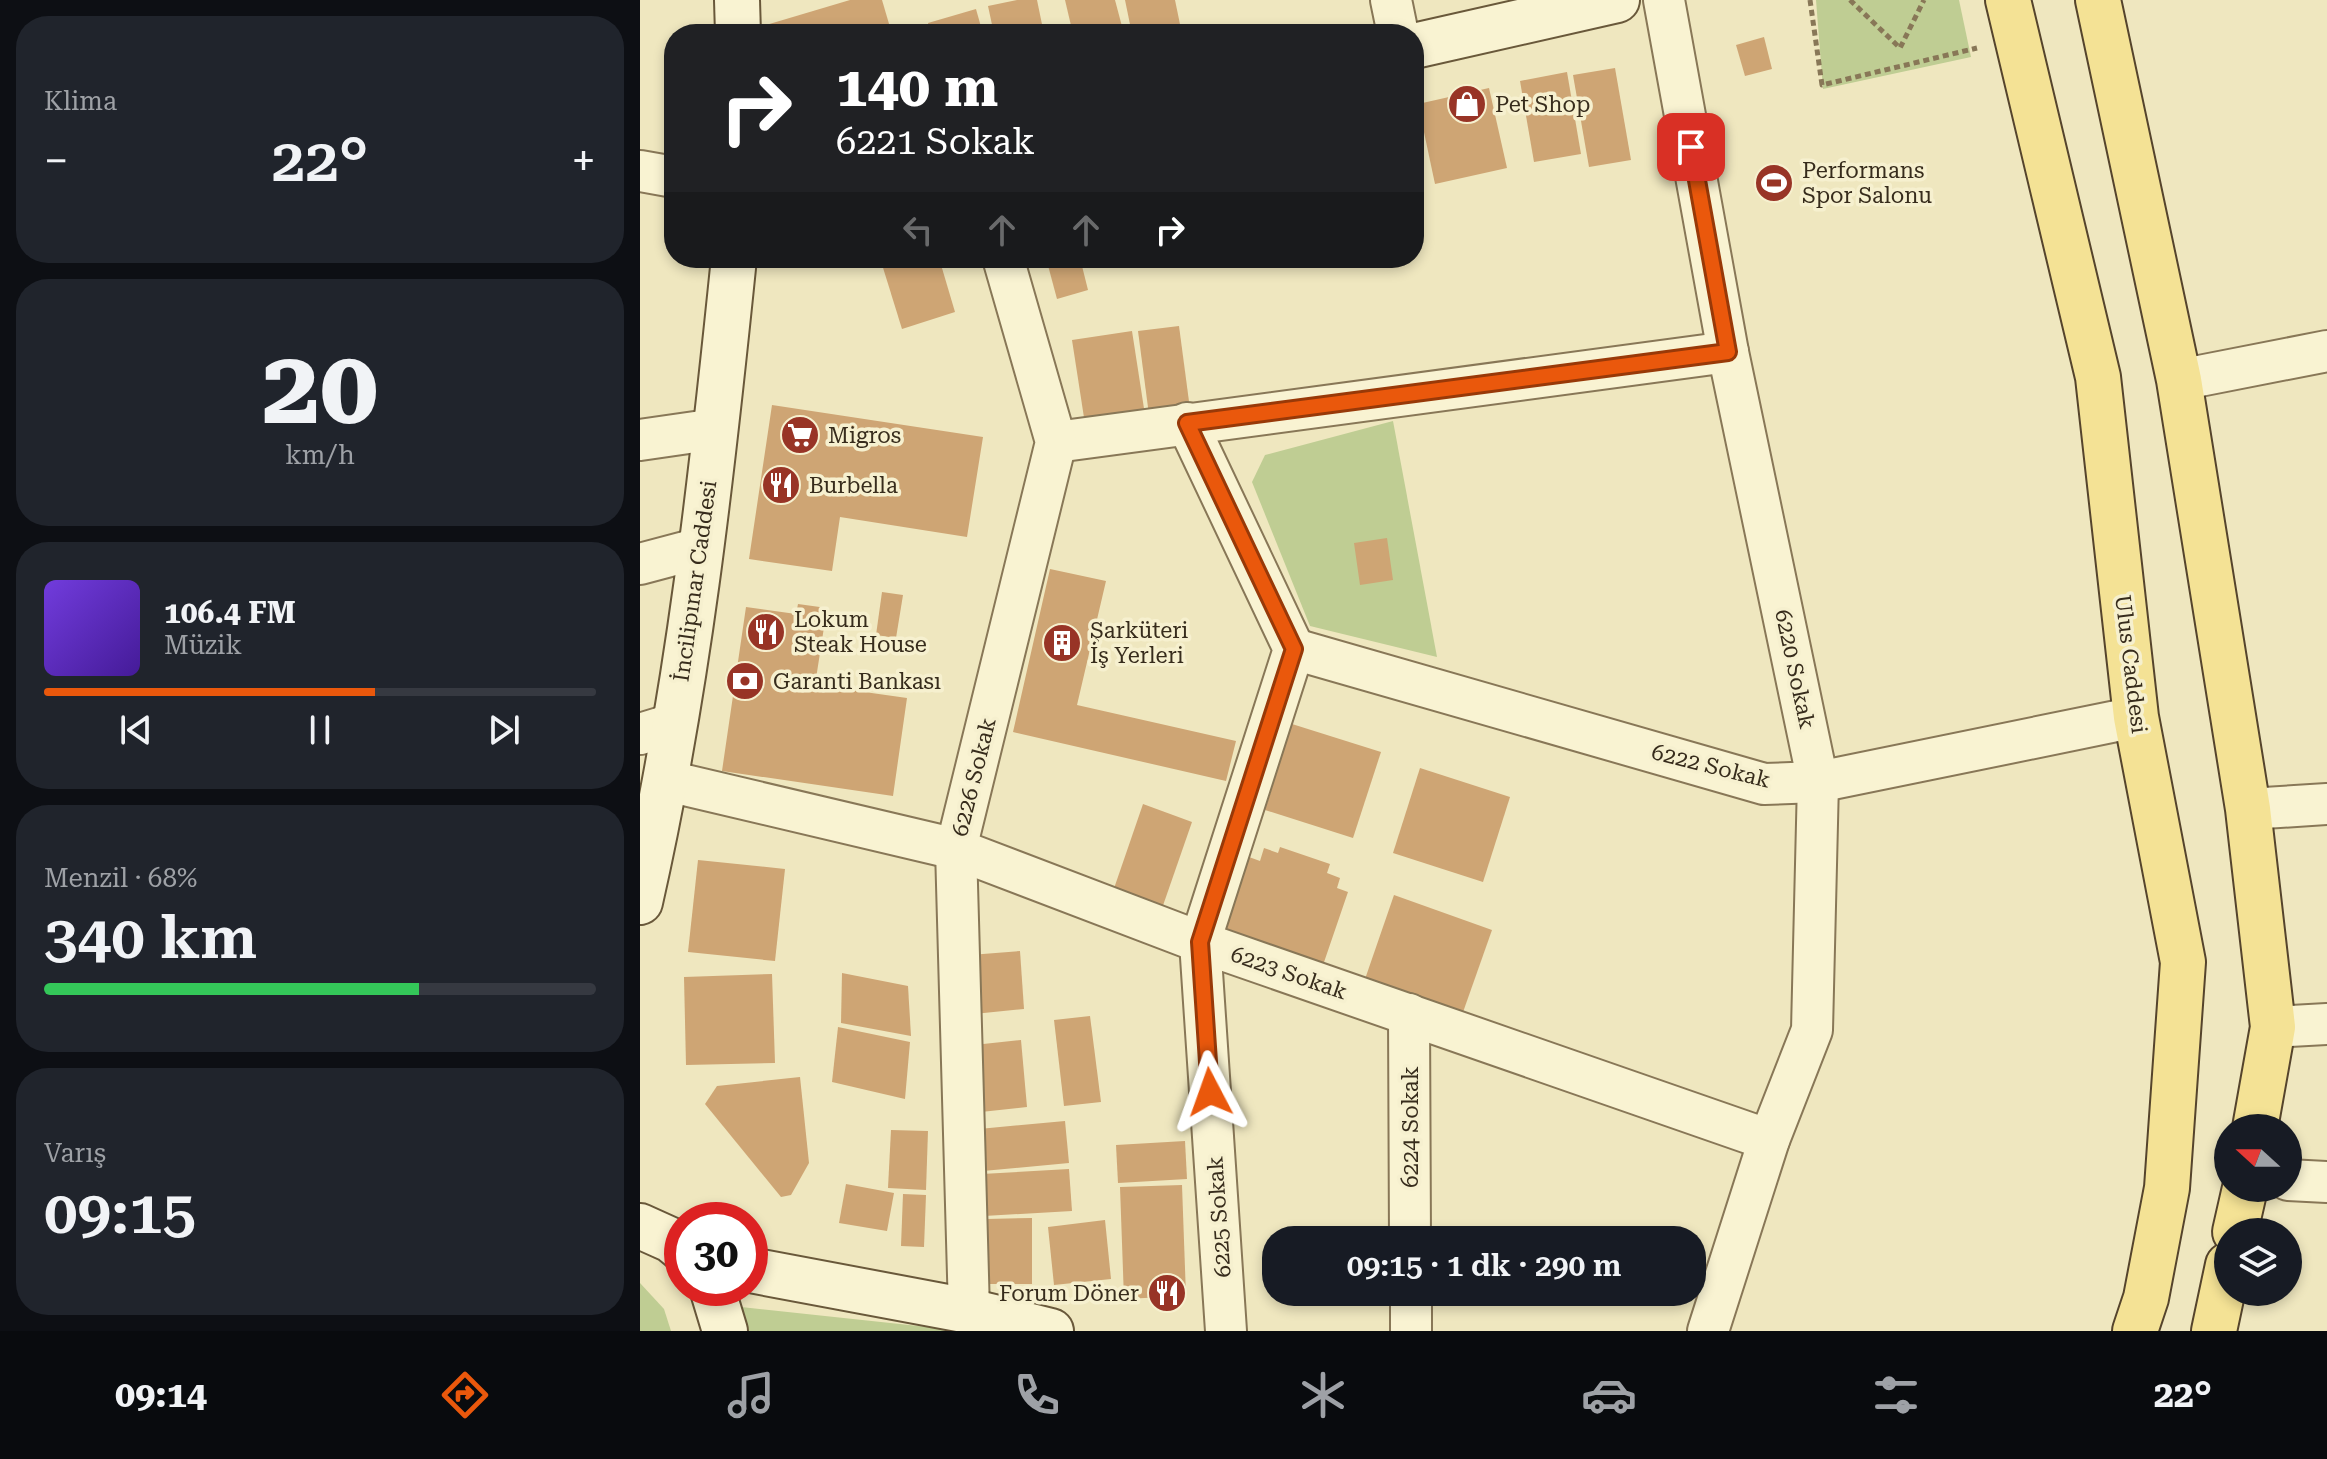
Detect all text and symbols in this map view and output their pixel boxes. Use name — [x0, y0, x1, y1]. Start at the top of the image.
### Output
text: 140 m — [836, 54, 998, 120]
icon: right — [704, 56, 808, 160]
shop icon: Pet Shop — [1446, 83, 1488, 125]
text: Klima — [44, 86, 117, 116]
place label: Pet Shop — [1495, 92, 1590, 117]
pin — [1657, 113, 1725, 181]
text: 6221 Sokak — [836, 121, 1035, 163]
text: 22° — [272, 125, 368, 196]
icon: arrive — [1669, 125, 1713, 169]
text: − — [44, 135, 69, 187]
text: + — [571, 135, 596, 187]
place label: Performans Spor Salonu — [1802, 158, 1932, 208]
sports icon: Performans Spor Salonu — [1753, 162, 1795, 204]
icon: left — [896, 208, 940, 252]
icon: ahead — [980, 208, 1024, 252]
icon: ahead — [1064, 208, 1108, 252]
icon: right — [1148, 208, 1192, 252]
text: 20 — [262, 327, 378, 448]
supermarket icon: Migros — [779, 414, 821, 456]
place label: Migros — [828, 423, 901, 448]
text: km/h — [285, 440, 355, 470]
restaurant icon: Burbella — [760, 464, 802, 506]
place label: Burbella — [809, 473, 898, 498]
street label: İncilipınar Caddesi — [668, 479, 722, 683]
street label: Ulus Caddesi — [2110, 593, 2152, 735]
text: 106.4 FM — [164, 595, 296, 630]
place label: Lokum Steak House — [794, 607, 927, 657]
street label: 6220 Sokak — [1770, 607, 1820, 731]
restaurant icon: Lokum Steak House — [745, 611, 787, 653]
place label: Şarküteri İş Yerleri — [1090, 618, 1188, 668]
building icon: Şarküteri İş Yerleri — [1041, 622, 1083, 664]
text: Müzik — [164, 630, 242, 660]
bank icon: Garanti Bankası — [724, 660, 766, 702]
place label: Garanti Bankası — [773, 669, 941, 694]
icon: previous — [114, 708, 158, 752]
icon: pause — [298, 708, 342, 752]
icon: next — [482, 708, 526, 752]
street label: 6226 Sokak — [947, 715, 1001, 839]
street label: 6222 Sokak — [1649, 739, 1773, 793]
text: Menzil · 68% — [44, 863, 197, 893]
text: 340 km — [44, 902, 257, 973]
street label: 6223 Sokak — [1228, 941, 1351, 1005]
position arrow — [1168, 1050, 1252, 1134]
street label: 6224 Sokak — [1398, 1066, 1423, 1188]
north arrow — [2214, 1114, 2302, 1202]
map controls — [2214, 1114, 2302, 1306]
text: Varış — [44, 1138, 106, 1168]
street label: 6225 Sokak — [1202, 1156, 1236, 1278]
text: 09:15 — [44, 1177, 196, 1248]
speed limit sign: 30 — [664, 1202, 768, 1306]
button: layers — [2214, 1218, 2302, 1306]
text: 09:15 · 1 dk · 290 m — [1347, 1248, 1621, 1283]
restaurant icon: Forum Döner — [1146, 1272, 1188, 1314]
place label: Forum Döner — [999, 1281, 1139, 1306]
icon: directions — [437, 1367, 493, 1423]
icon: music — [723, 1367, 779, 1423]
icon: phone — [1009, 1367, 1065, 1423]
icon: climate — [1295, 1367, 1351, 1423]
icon: car — [1581, 1367, 1637, 1423]
icon: filters — [1868, 1367, 1924, 1423]
text: 09:14 — [115, 1374, 207, 1416]
text: 22° — [2154, 1374, 2212, 1416]

